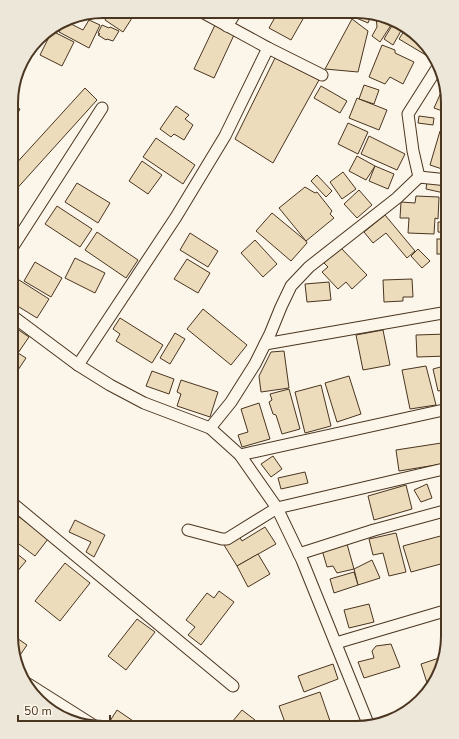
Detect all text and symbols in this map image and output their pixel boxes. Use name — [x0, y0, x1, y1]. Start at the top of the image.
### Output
scale bar — [18, 697, 110, 723]
text: 50 m — [24, 703, 52, 719]

